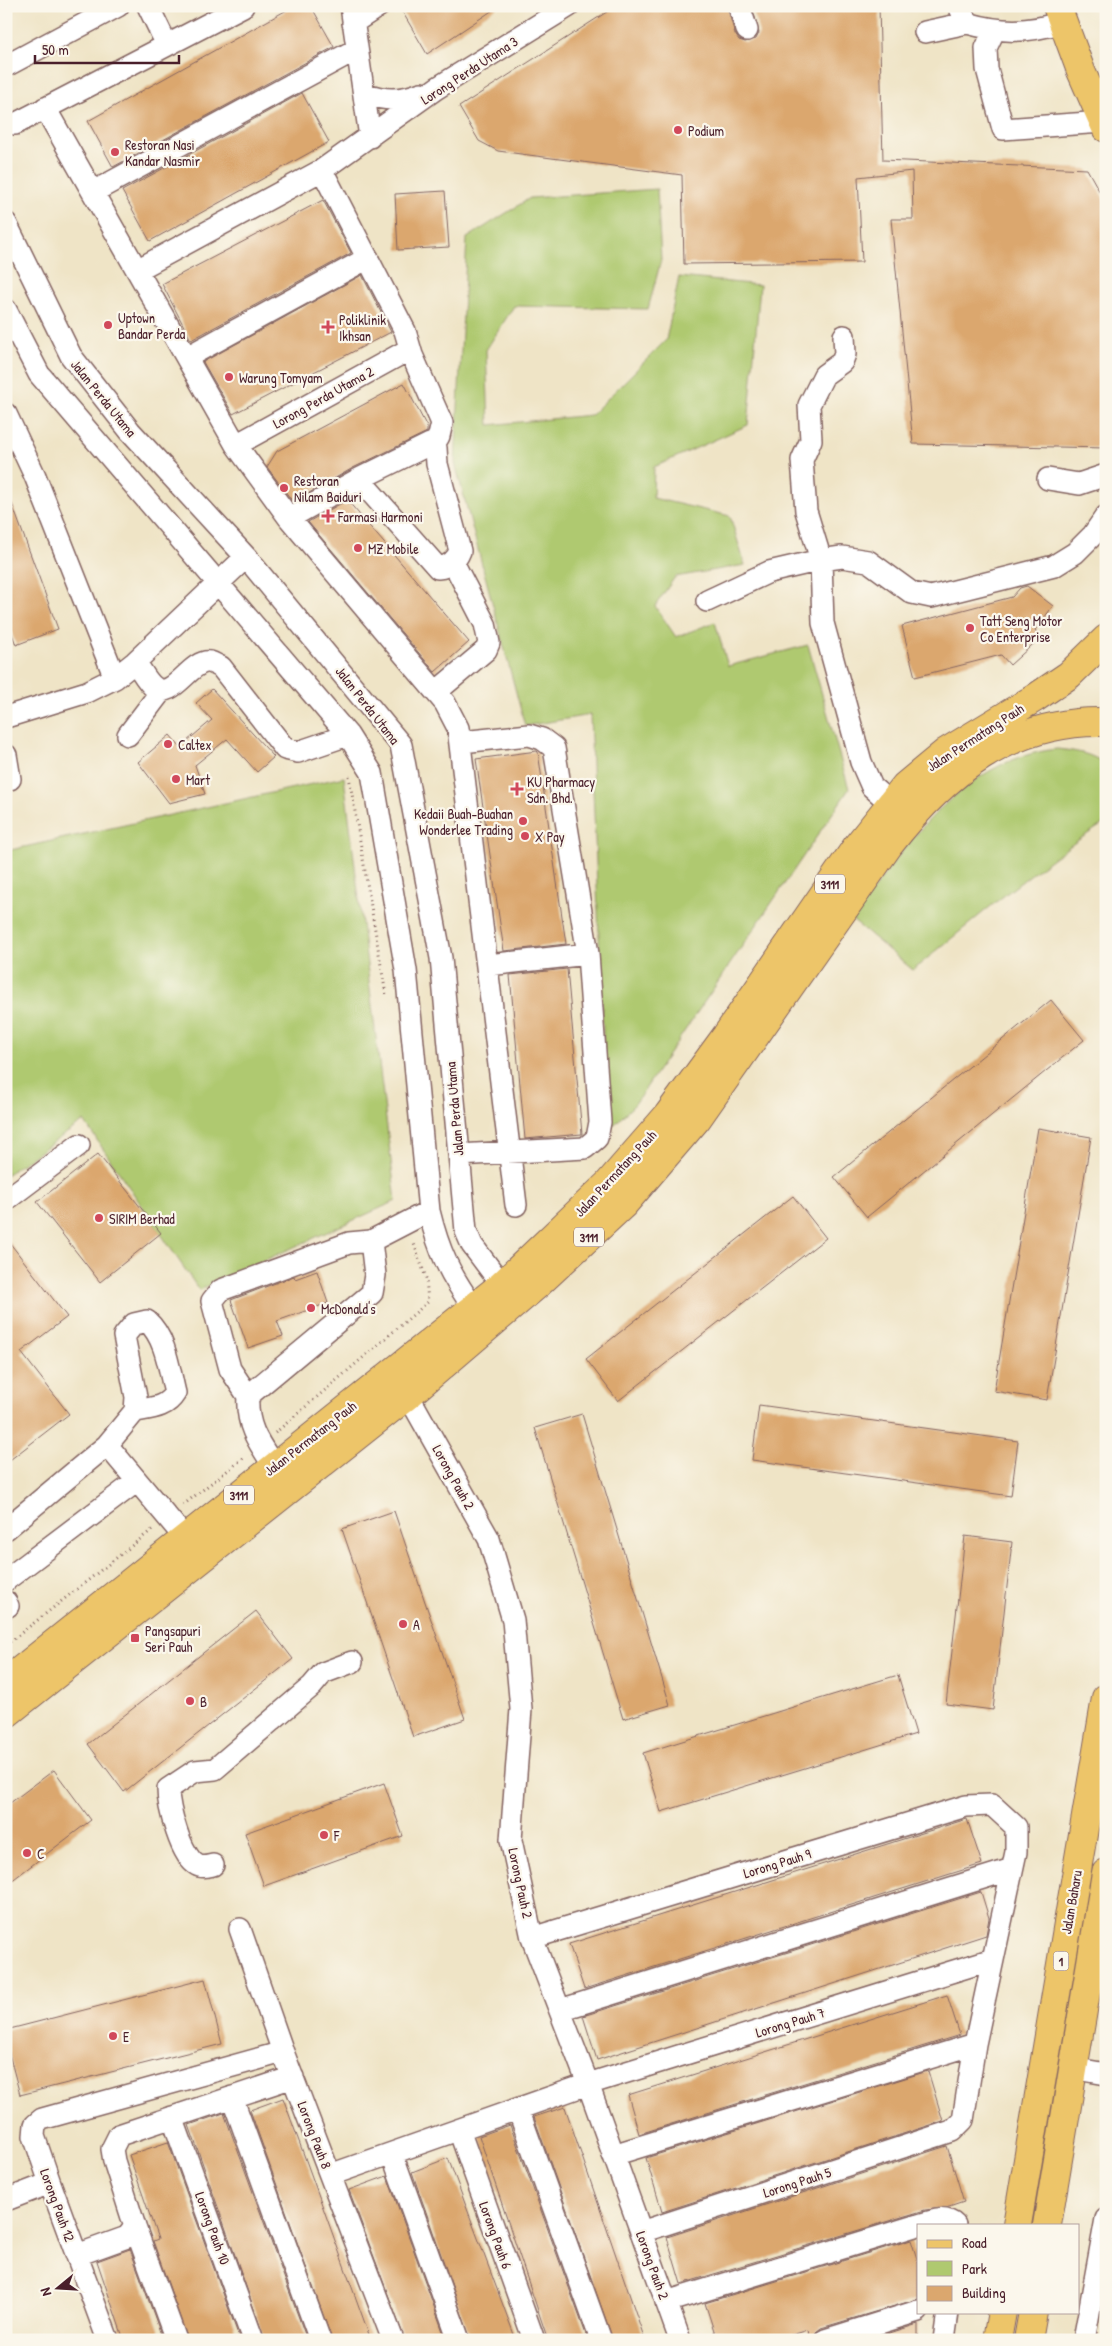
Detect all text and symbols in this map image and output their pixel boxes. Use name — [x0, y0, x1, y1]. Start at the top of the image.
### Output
scale bar — [35, 32, 179, 64]
street label: Lorong Perda Utama 3 — [417, 32, 522, 109]
text: 50 m — [42, 39, 69, 60]
place label: Podium — [688, 121, 724, 140]
marker: Podium — [672, 124, 684, 136]
place label: Restoran Nasi Kandar Nasmir — [125, 135, 201, 170]
marker: Restoran Nasi Kandar Nasmir — [109, 146, 121, 158]
place label: Uptown Bandar Perda — [118, 308, 186, 343]
place label: Poliklinik Ikhsan — [339, 310, 386, 345]
marker: Uptown Bandar Perda — [102, 319, 114, 331]
marker: Poliklinik Ikhsan — [321, 320, 335, 334]
street label: Jalan Perda Utama — [67, 355, 141, 441]
street label: Lorong Perda Utama 2 — [269, 361, 378, 433]
place label: Warung Tomyam — [239, 368, 323, 388]
marker: Warung Tomyam — [223, 371, 235, 383]
place label: Restoran Nilam Baiduri — [294, 471, 362, 506]
marker: Restoran Nilam Baiduri — [278, 482, 290, 494]
place label: Farmasi Harmoni — [337, 507, 423, 526]
marker: Farmasi Harmoni — [322, 510, 334, 522]
place label: MZ Mobile — [368, 539, 419, 558]
marker: MZ Mobile — [352, 542, 364, 554]
place label: Tatt Seng Motor Co Enterprise — [980, 611, 1063, 647]
marker: Tatt Seng Motor Co Enterprise — [964, 622, 976, 634]
street label: Jalan Perda Utama — [331, 662, 405, 748]
street label: Jalan Permatang Pauh — [923, 698, 1028, 776]
place label: Caltex — [178, 735, 212, 754]
marker: Caltex — [162, 738, 174, 750]
place label: Mart — [186, 770, 210, 789]
place label: KU Pharmacy Sdn. Bhd. — [527, 772, 595, 807]
marker: Mart — [170, 773, 182, 785]
marker: KU Pharmacy Sdn. Bhd. — [511, 783, 523, 795]
place label: Kedaii Buah-Buahan Wonderlee Trading — [414, 804, 513, 840]
marker: Kedaii Buah-Buahan Wonderlee Trading — [517, 815, 529, 827]
place label: X Pay — [535, 827, 565, 847]
marker: X Pay — [519, 830, 531, 842]
road number: 3111 — [815, 874, 845, 894]
street label: Jalan Perda Utama — [440, 1061, 468, 1157]
street label: Jalan Permatang Pauh — [570, 1126, 661, 1221]
place label: SIRIM Berhad — [109, 1209, 175, 1228]
marker: SIRIM Berhad — [93, 1212, 105, 1224]
road number: 3111 — [574, 1228, 604, 1246]
place label: McDonald's — [321, 1299, 376, 1318]
marker: McDonald's — [305, 1302, 317, 1314]
street label: Jalan Permatang Pauh — [260, 1396, 361, 1481]
street label: Lorong Pauh 2 — [428, 1441, 480, 1514]
road number: 3111 — [224, 1486, 254, 1504]
place label: A — [413, 1615, 420, 1634]
marker: A — [397, 1618, 409, 1630]
place label: Pangsapuri Seri Pauh — [145, 1621, 201, 1656]
marker: Pangsapuri Seri Pauh — [129, 1632, 141, 1644]
place label: B — [200, 1692, 207, 1711]
marker: B — [184, 1695, 196, 1707]
place label: F — [333, 1826, 340, 1845]
marker: F — [318, 1829, 330, 1841]
place label: C — [37, 1844, 45, 1863]
street label: Lorong Pauh 9 — [741, 1844, 813, 1883]
street label: Lorong Pauh 2 — [503, 1846, 538, 1920]
marker: C — [21, 1847, 33, 1859]
street label: Jalan Baharu — [1056, 1868, 1086, 1935]
road number: 1 — [1054, 1952, 1068, 1970]
street label: Lorong Pauh 7 — [753, 2002, 827, 2042]
place label: E — [123, 2027, 129, 2046]
marker: E — [107, 2030, 119, 2042]
street label: Lorong Pauh 8 — [293, 2099, 337, 2172]
street label: Lorong Pauh 5 — [761, 2162, 834, 2203]
street label: Lorong Pauh 12 — [35, 2166, 80, 2245]
street label: Lorong Pauh 10 — [190, 2189, 235, 2267]
street label: Lorong Pauh 6 — [474, 2199, 517, 2272]
legend — [917, 2224, 1080, 2314]
street label: Lorong Pauh 2 — [631, 2228, 674, 2302]
text: Road — [962, 2232, 987, 2253]
text: Park — [962, 2258, 987, 2279]
north arrow — [32, 2264, 82, 2314]
text: Building — [962, 2282, 1006, 2303]
text: N — [35, 2285, 55, 2299]

